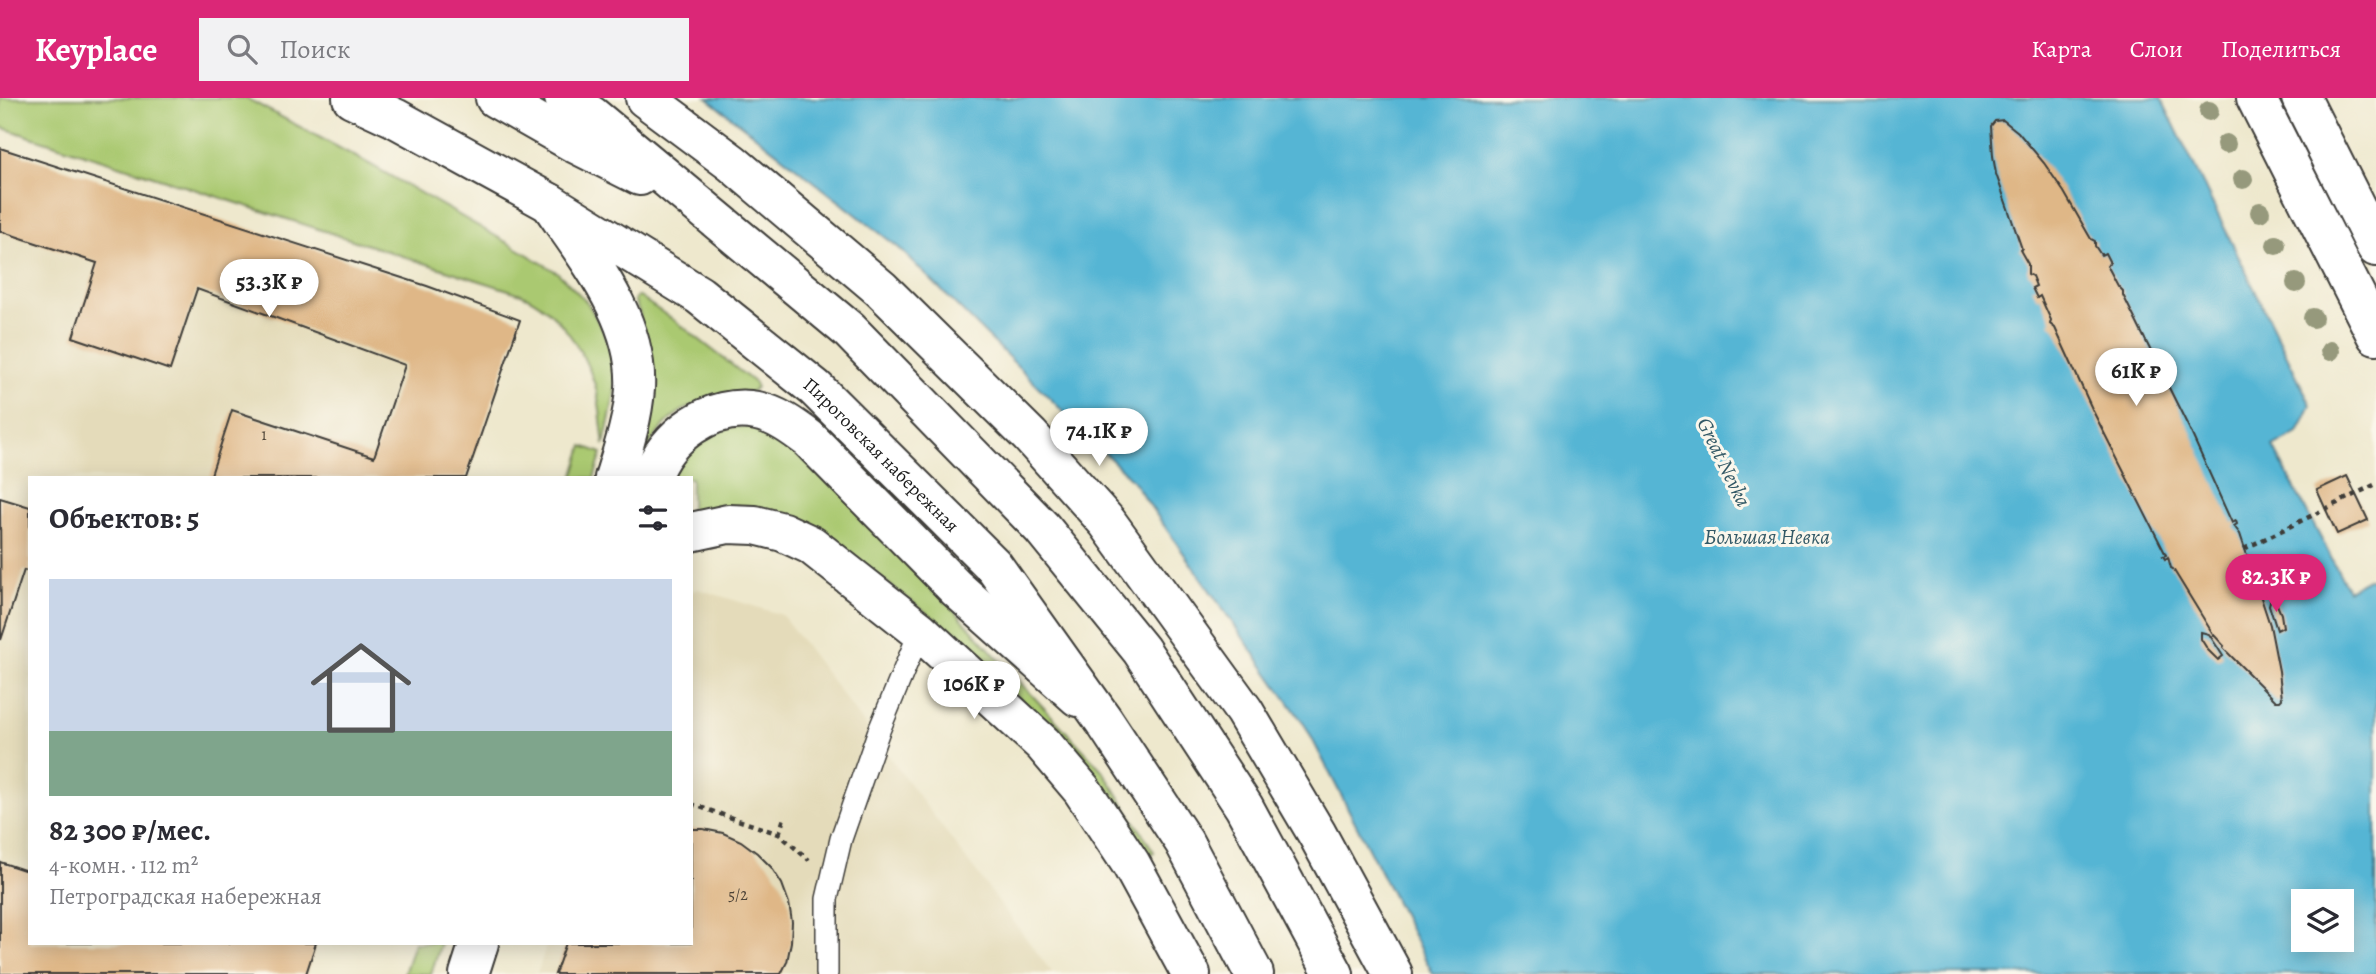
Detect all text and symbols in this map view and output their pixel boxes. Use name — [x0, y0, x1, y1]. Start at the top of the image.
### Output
search box — [199, 18, 689, 81]
text: Keyplace — [35, 27, 157, 72]
icon: search — [223, 30, 261, 68]
text: Поиск — [279, 32, 351, 67]
text: Карта — [2031, 33, 2092, 65]
text: Слои — [2130, 33, 2183, 65]
text: Поделиться — [2221, 33, 2341, 65]
pin: 53.3K ₽ — [204, 260, 334, 319]
text: 53.3K ₽ — [236, 266, 302, 297]
pin: 61K ₽ — [2087, 348, 2185, 408]
text: 61K ₽ — [2111, 355, 2161, 386]
street label: Пироговская набережная — [798, 372, 965, 538]
pin: 74.1K ₽ — [1034, 408, 1164, 468]
water label: Great Nevka — [1690, 413, 1758, 512]
text: 74.1K ₽ — [1066, 415, 1132, 446]
house number: 1 — [261, 424, 267, 446]
text: Объектов: 5 — [49, 498, 199, 538]
icon: filters — [634, 499, 672, 537]
water label: Большая Невка — [1704, 523, 1830, 551]
pin: 82.3K ₽ — [2211, 554, 2341, 614]
text: 82.3K ₽ — [2241, 561, 2311, 592]
icon: home — [298, 625, 424, 751]
pin: 106K ₽ — [917, 662, 1031, 721]
text: 106K ₽ — [943, 668, 1005, 699]
text: 82 300 ₽/мес. — [49, 810, 211, 850]
text: 4-комн. · 112 m² — [49, 850, 198, 881]
text: Петроградская набережная — [49, 881, 322, 912]
house number: 5/2 — [728, 884, 748, 906]
map controls — [2291, 889, 2354, 952]
button: layers — [2291, 889, 2354, 952]

